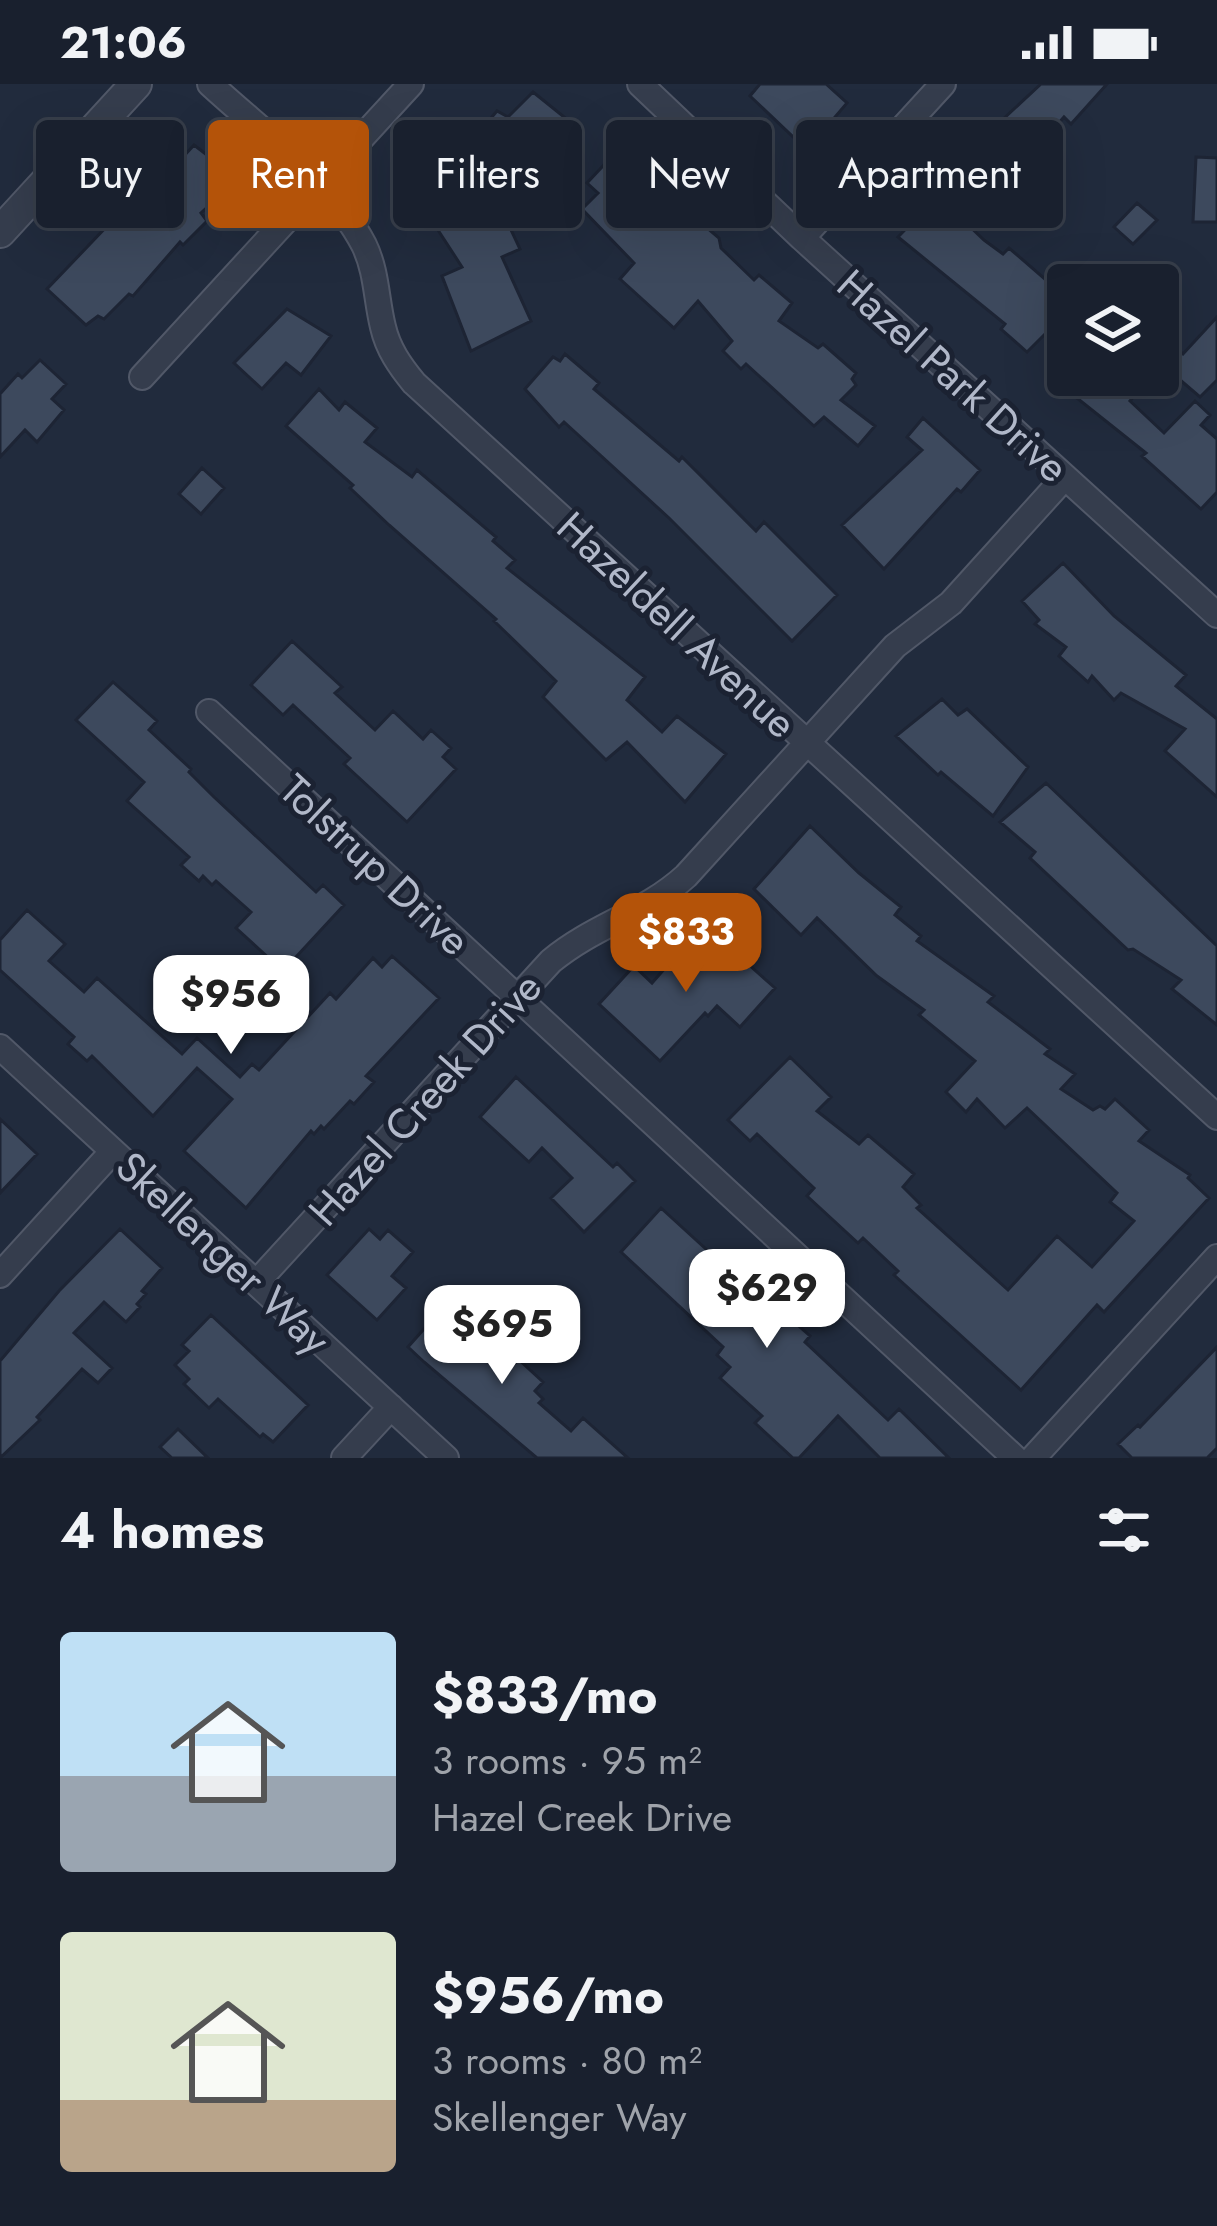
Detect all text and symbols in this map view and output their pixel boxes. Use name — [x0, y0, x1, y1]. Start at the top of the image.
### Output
text: 21:06 — [60, 10, 187, 75]
chip: Buy — [36, 120, 184, 228]
chip: Rent — [208, 120, 369, 228]
chip: Filters — [393, 120, 582, 228]
chip: New — [606, 120, 772, 228]
chip: Apartment — [796, 120, 1063, 228]
street label: Hazel Park Drive — [823, 255, 1083, 497]
map controls — [1047, 264, 1179, 396]
button: layers — [1047, 264, 1179, 396]
street label: Hazeldell Avenue — [543, 497, 811, 753]
street label: Tolstrup Drive — [266, 760, 484, 970]
pin: $833 — [615, 893, 757, 995]
text: $833 — [637, 903, 735, 960]
pin: $956 — [160, 955, 302, 1057]
street label: Hazel Creek Drive — [294, 959, 556, 1239]
text: $956 — [180, 965, 282, 1022]
street label: Skellenger Way — [102, 1137, 344, 1369]
pin: $629 — [696, 1249, 838, 1351]
text: $629 — [716, 1259, 818, 1316]
pin: $695 — [431, 1285, 573, 1387]
text: $695 — [451, 1295, 553, 1352]
text: 4 homes — [60, 1493, 264, 1567]
icon: filters — [1091, 1497, 1157, 1563]
text: $833/mo — [432, 1658, 658, 1732]
icon: home — [156, 1680, 300, 1824]
text: 3 rooms · 95 m² — [432, 1732, 702, 1789]
text: Hazel Creek Drive — [432, 1789, 732, 1846]
text: $956/mo — [432, 1958, 664, 2032]
icon: home — [156, 1980, 300, 2124]
text: 3 rooms · 80 m² — [432, 2032, 702, 2089]
text: Skellenger Way — [432, 2089, 686, 2146]

